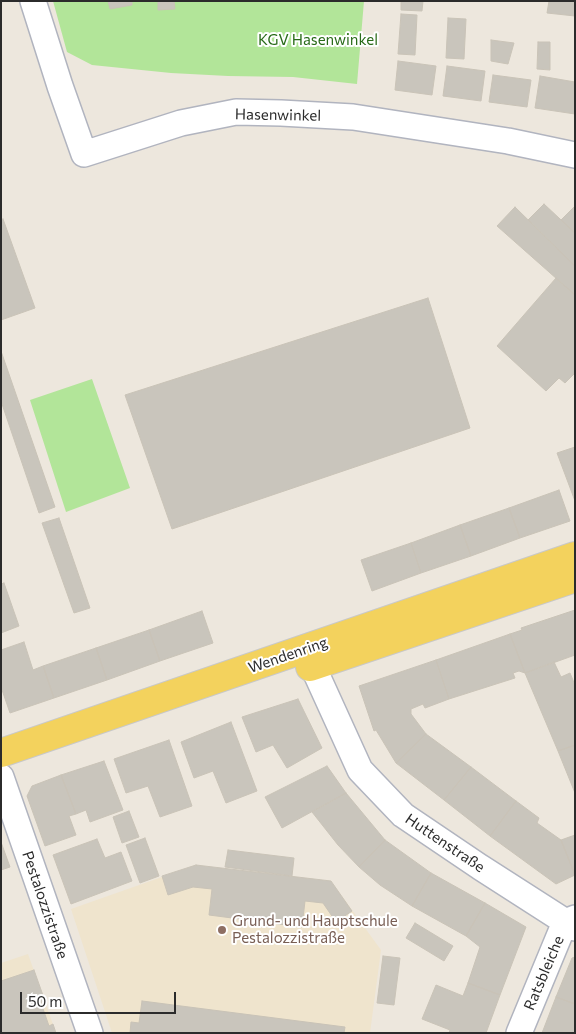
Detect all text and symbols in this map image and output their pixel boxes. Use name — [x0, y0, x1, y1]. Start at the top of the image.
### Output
park label: KGV Hasenwinkel — [258, 31, 378, 49]
street label: Hasenwinkel — [235, 105, 321, 125]
street label: Wendenring — [246, 633, 330, 677]
street label: Huttenstraße — [402, 810, 488, 876]
street label: Pestalozzistraße — [18, 849, 72, 961]
place label: Grund- und Hauptschule Pestalozzistraße — [232, 912, 398, 947]
marker: Grund- und Hauptschule Pestalozzistraße — [216, 924, 228, 936]
street label: Ratsbleiche — [520, 933, 568, 1013]
scale bar — [22, 982, 179, 1014]
text: 50 m — [28, 992, 62, 1010]

